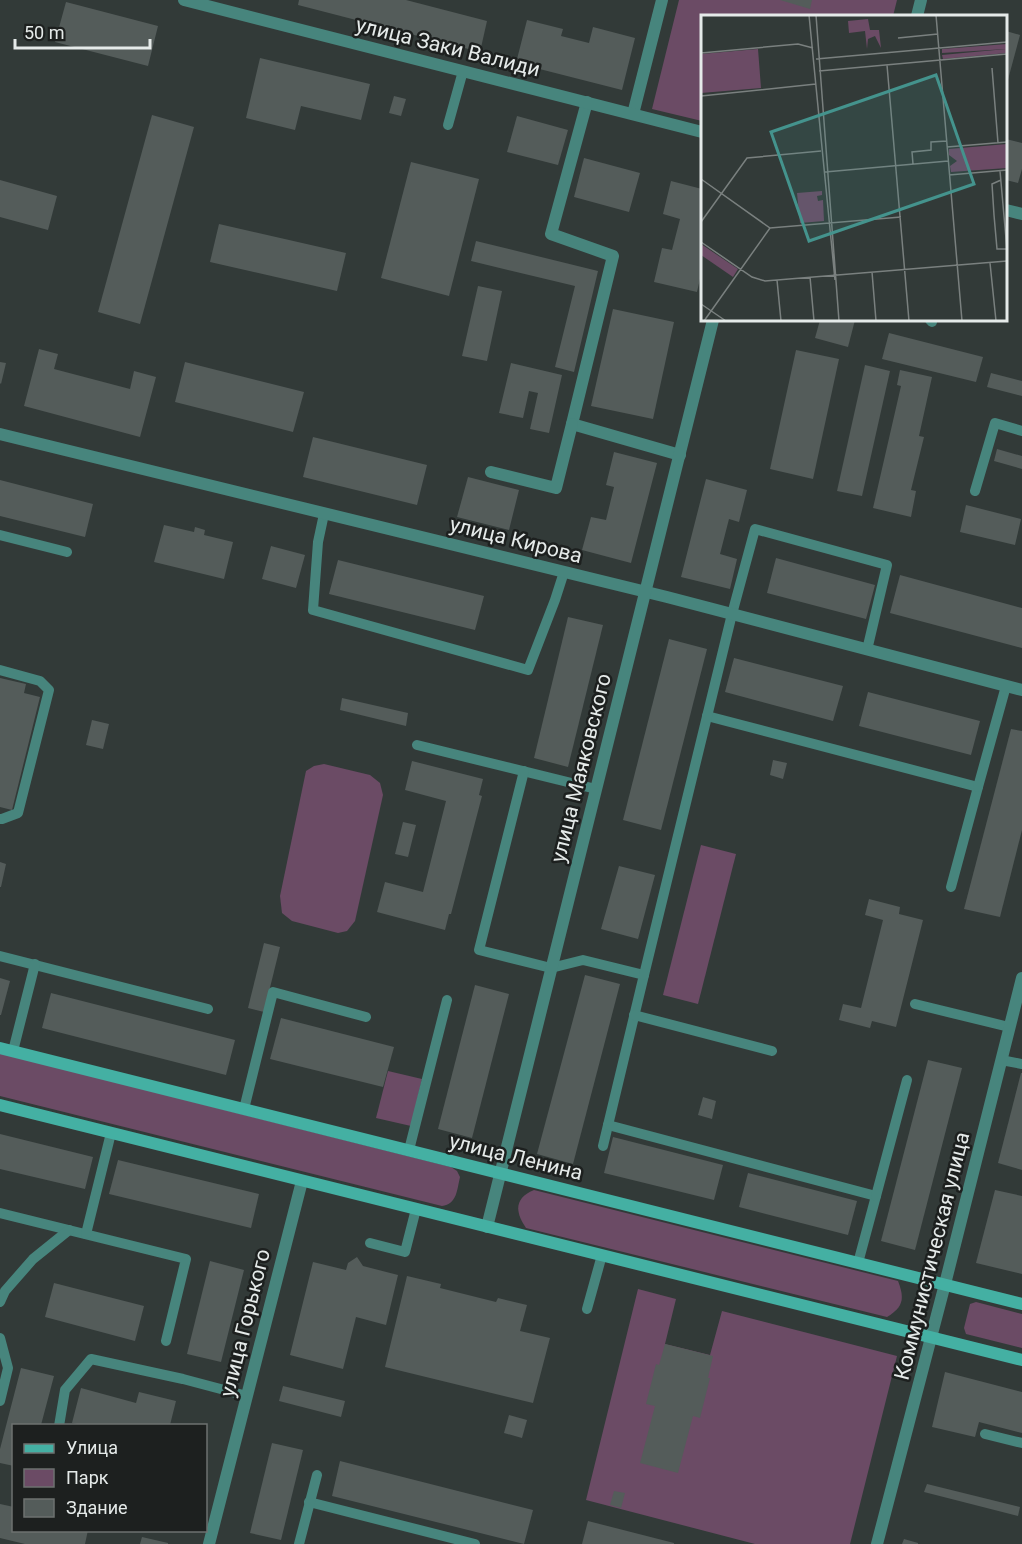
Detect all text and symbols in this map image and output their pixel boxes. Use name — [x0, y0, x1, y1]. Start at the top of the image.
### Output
scale bar — [15, 12, 150, 50]
street label: улица Заки Валиди — [353, 12, 543, 82]
inset map — [701, 15, 1007, 321]
text: 50 m — [24, 22, 64, 43]
street label: улица Кирова — [447, 512, 585, 568]
street label: улица Маяковского — [546, 671, 616, 865]
street label: улица Ленина — [447, 1129, 585, 1185]
street label: Коммунистическая улица — [890, 1130, 974, 1382]
street label: улица Горького — [215, 1247, 275, 1399]
legend — [12, 1424, 207, 1532]
text: Улица — [66, 1437, 118, 1458]
text: Парк — [66, 1467, 109, 1488]
text: Здание — [66, 1497, 128, 1518]

